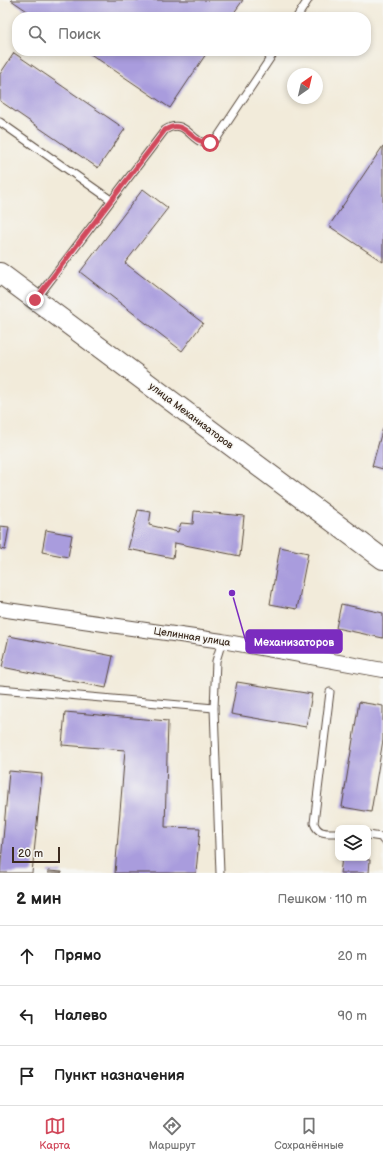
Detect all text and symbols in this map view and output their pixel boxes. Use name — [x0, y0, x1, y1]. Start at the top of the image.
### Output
search box — [12, 12, 371, 56]
icon: search — [26, 23, 48, 45]
text: Поиск — [58, 25, 101, 44]
north arrow — [287, 68, 323, 104]
route start — [201, 134, 219, 152]
route end — [26, 291, 44, 309]
street label: улица Механизаторов — [147, 380, 236, 452]
street label: Целинная улица — [153, 625, 231, 649]
callout: Механизаторов — [246, 630, 342, 653]
text: Механизаторов — [254, 636, 334, 649]
map controls — [335, 825, 371, 861]
button: layers — [335, 825, 371, 861]
scale bar — [12, 845, 60, 864]
text: 20 m — [18, 847, 43, 860]
text: 2 мин — [16, 889, 62, 909]
text: Пешком · 110 m — [278, 891, 367, 907]
icon: ahead — [16, 945, 38, 967]
text: Прямо — [54, 946, 101, 965]
text: 20 m — [337, 948, 367, 964]
icon: left — [16, 1005, 38, 1027]
text: Налево — [54, 1006, 107, 1025]
text: 90 m — [338, 1008, 367, 1024]
icon: arrive — [16, 1065, 38, 1087]
text: Пункт назначения — [54, 1066, 185, 1085]
tab: Карта — [39, 1115, 70, 1152]
tab: Маршрут — [149, 1115, 196, 1152]
tab: Сохранённые — [274, 1115, 344, 1152]

